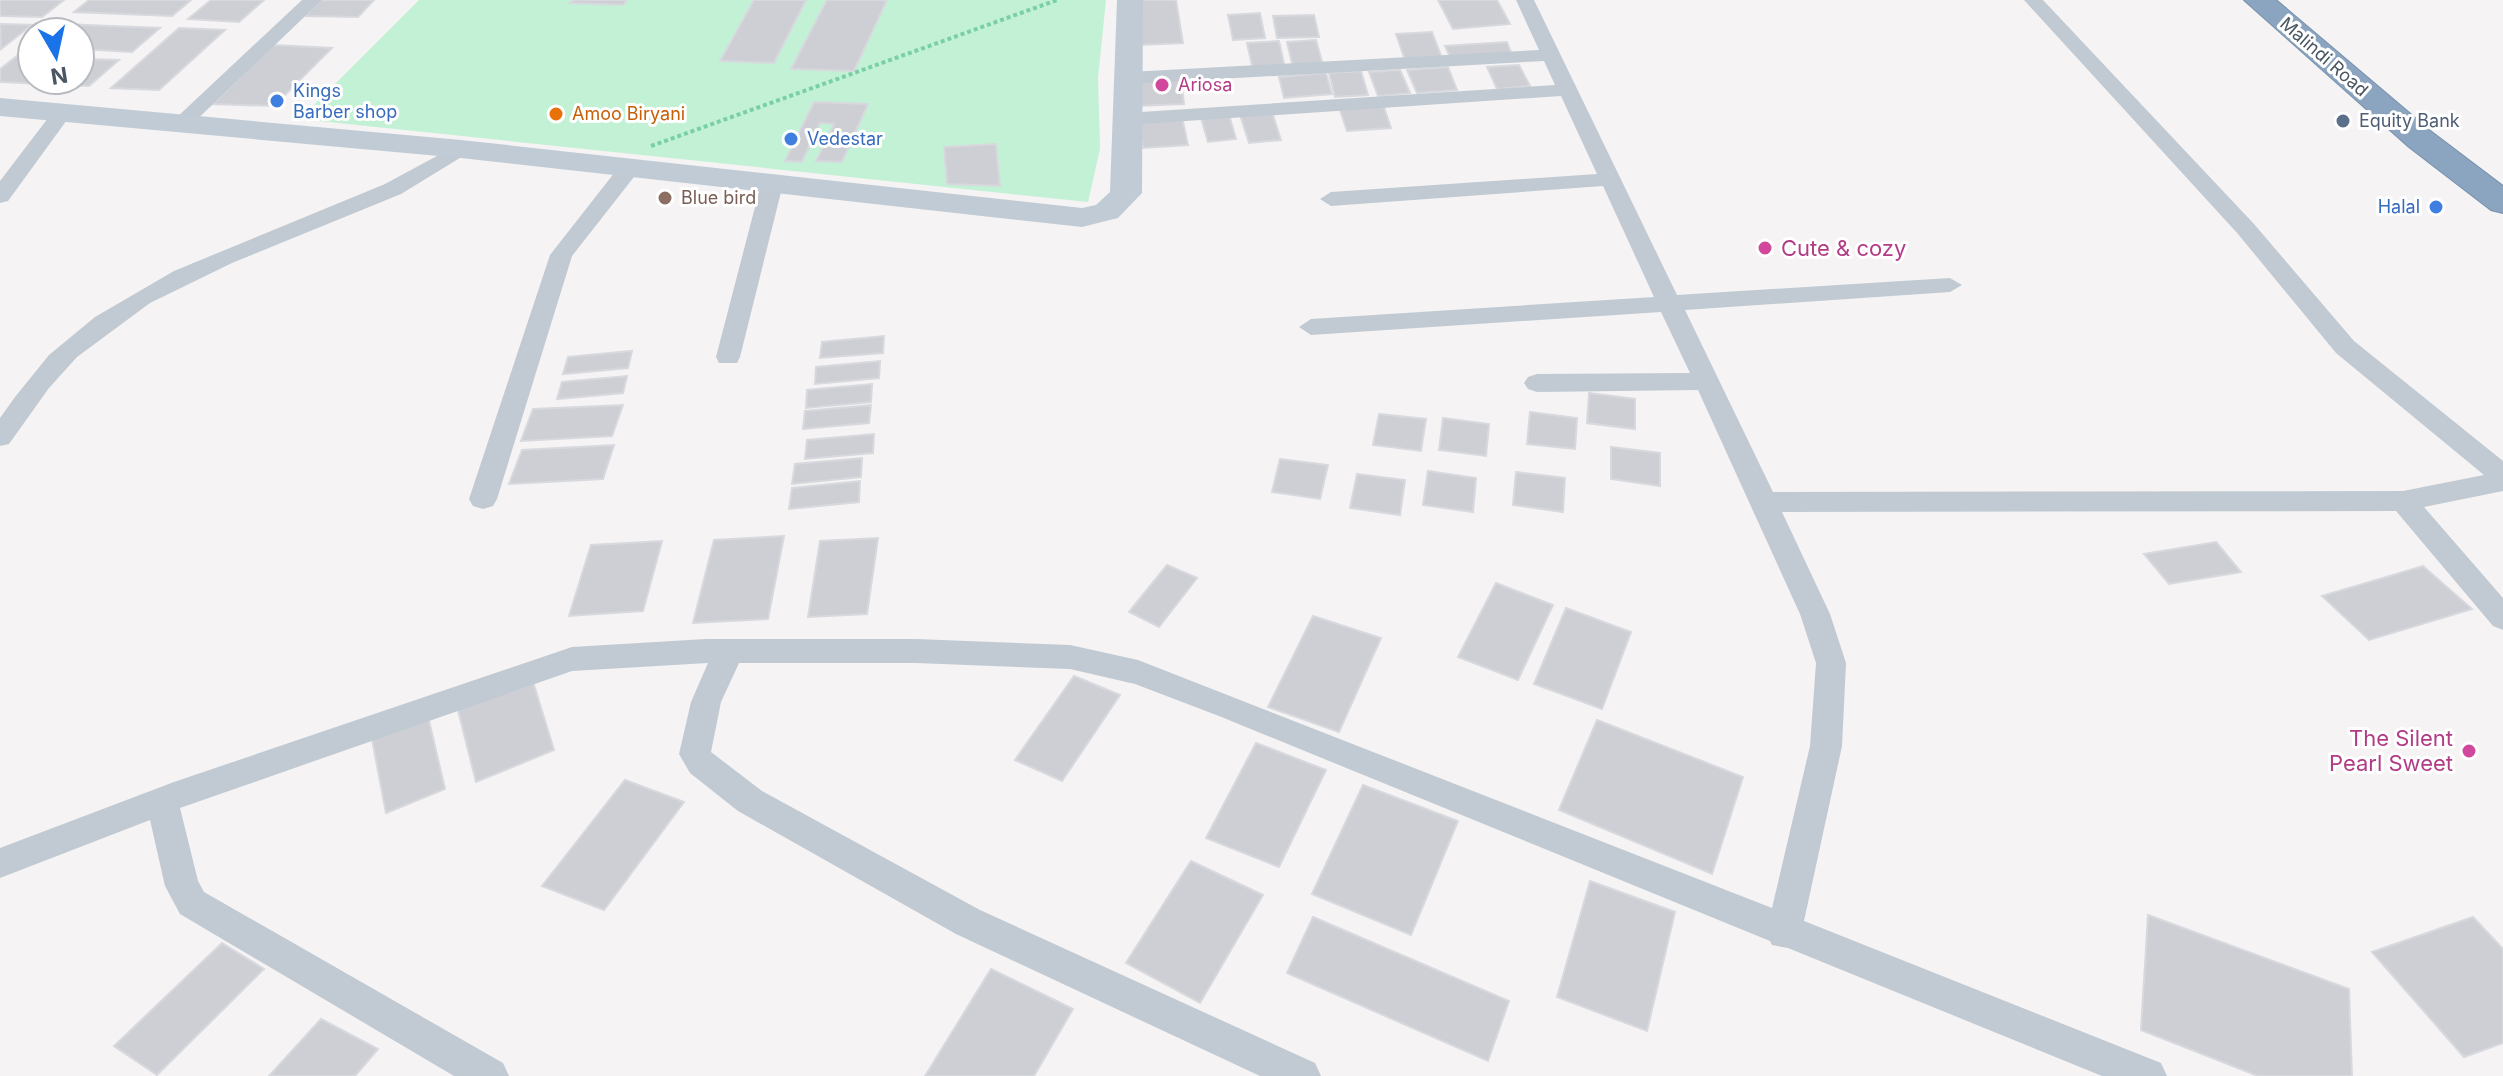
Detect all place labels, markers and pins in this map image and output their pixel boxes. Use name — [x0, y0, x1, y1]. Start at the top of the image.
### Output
place label: Ariosa — [1178, 74, 1232, 95]
marker: Ariosa — [1153, 76, 1171, 94]
place label: Kings Barber shop — [293, 80, 397, 122]
marker: Kings Barber shop — [268, 92, 286, 110]
place label: Amoo Biryani — [572, 103, 685, 124]
marker: Amoo Biryani — [547, 105, 565, 123]
place label: Equity Bank — [2359, 110, 2460, 131]
marker: Equity Bank — [2334, 112, 2352, 130]
place label: Vedestar — [807, 128, 883, 149]
marker: Vedestar — [782, 130, 800, 148]
place label: Blue bird — [681, 187, 756, 208]
marker: Blue bird — [656, 189, 674, 207]
place label: Halal — [2378, 196, 2420, 217]
marker: Halal — [2427, 198, 2445, 216]
place label: Cute & cozy — [1781, 235, 1906, 261]
marker: Cute & cozy — [1756, 239, 1774, 257]
place label: The Silent Pearl Sweet — [2329, 725, 2453, 776]
marker: The Silent Pearl Sweet — [2460, 742, 2478, 760]

